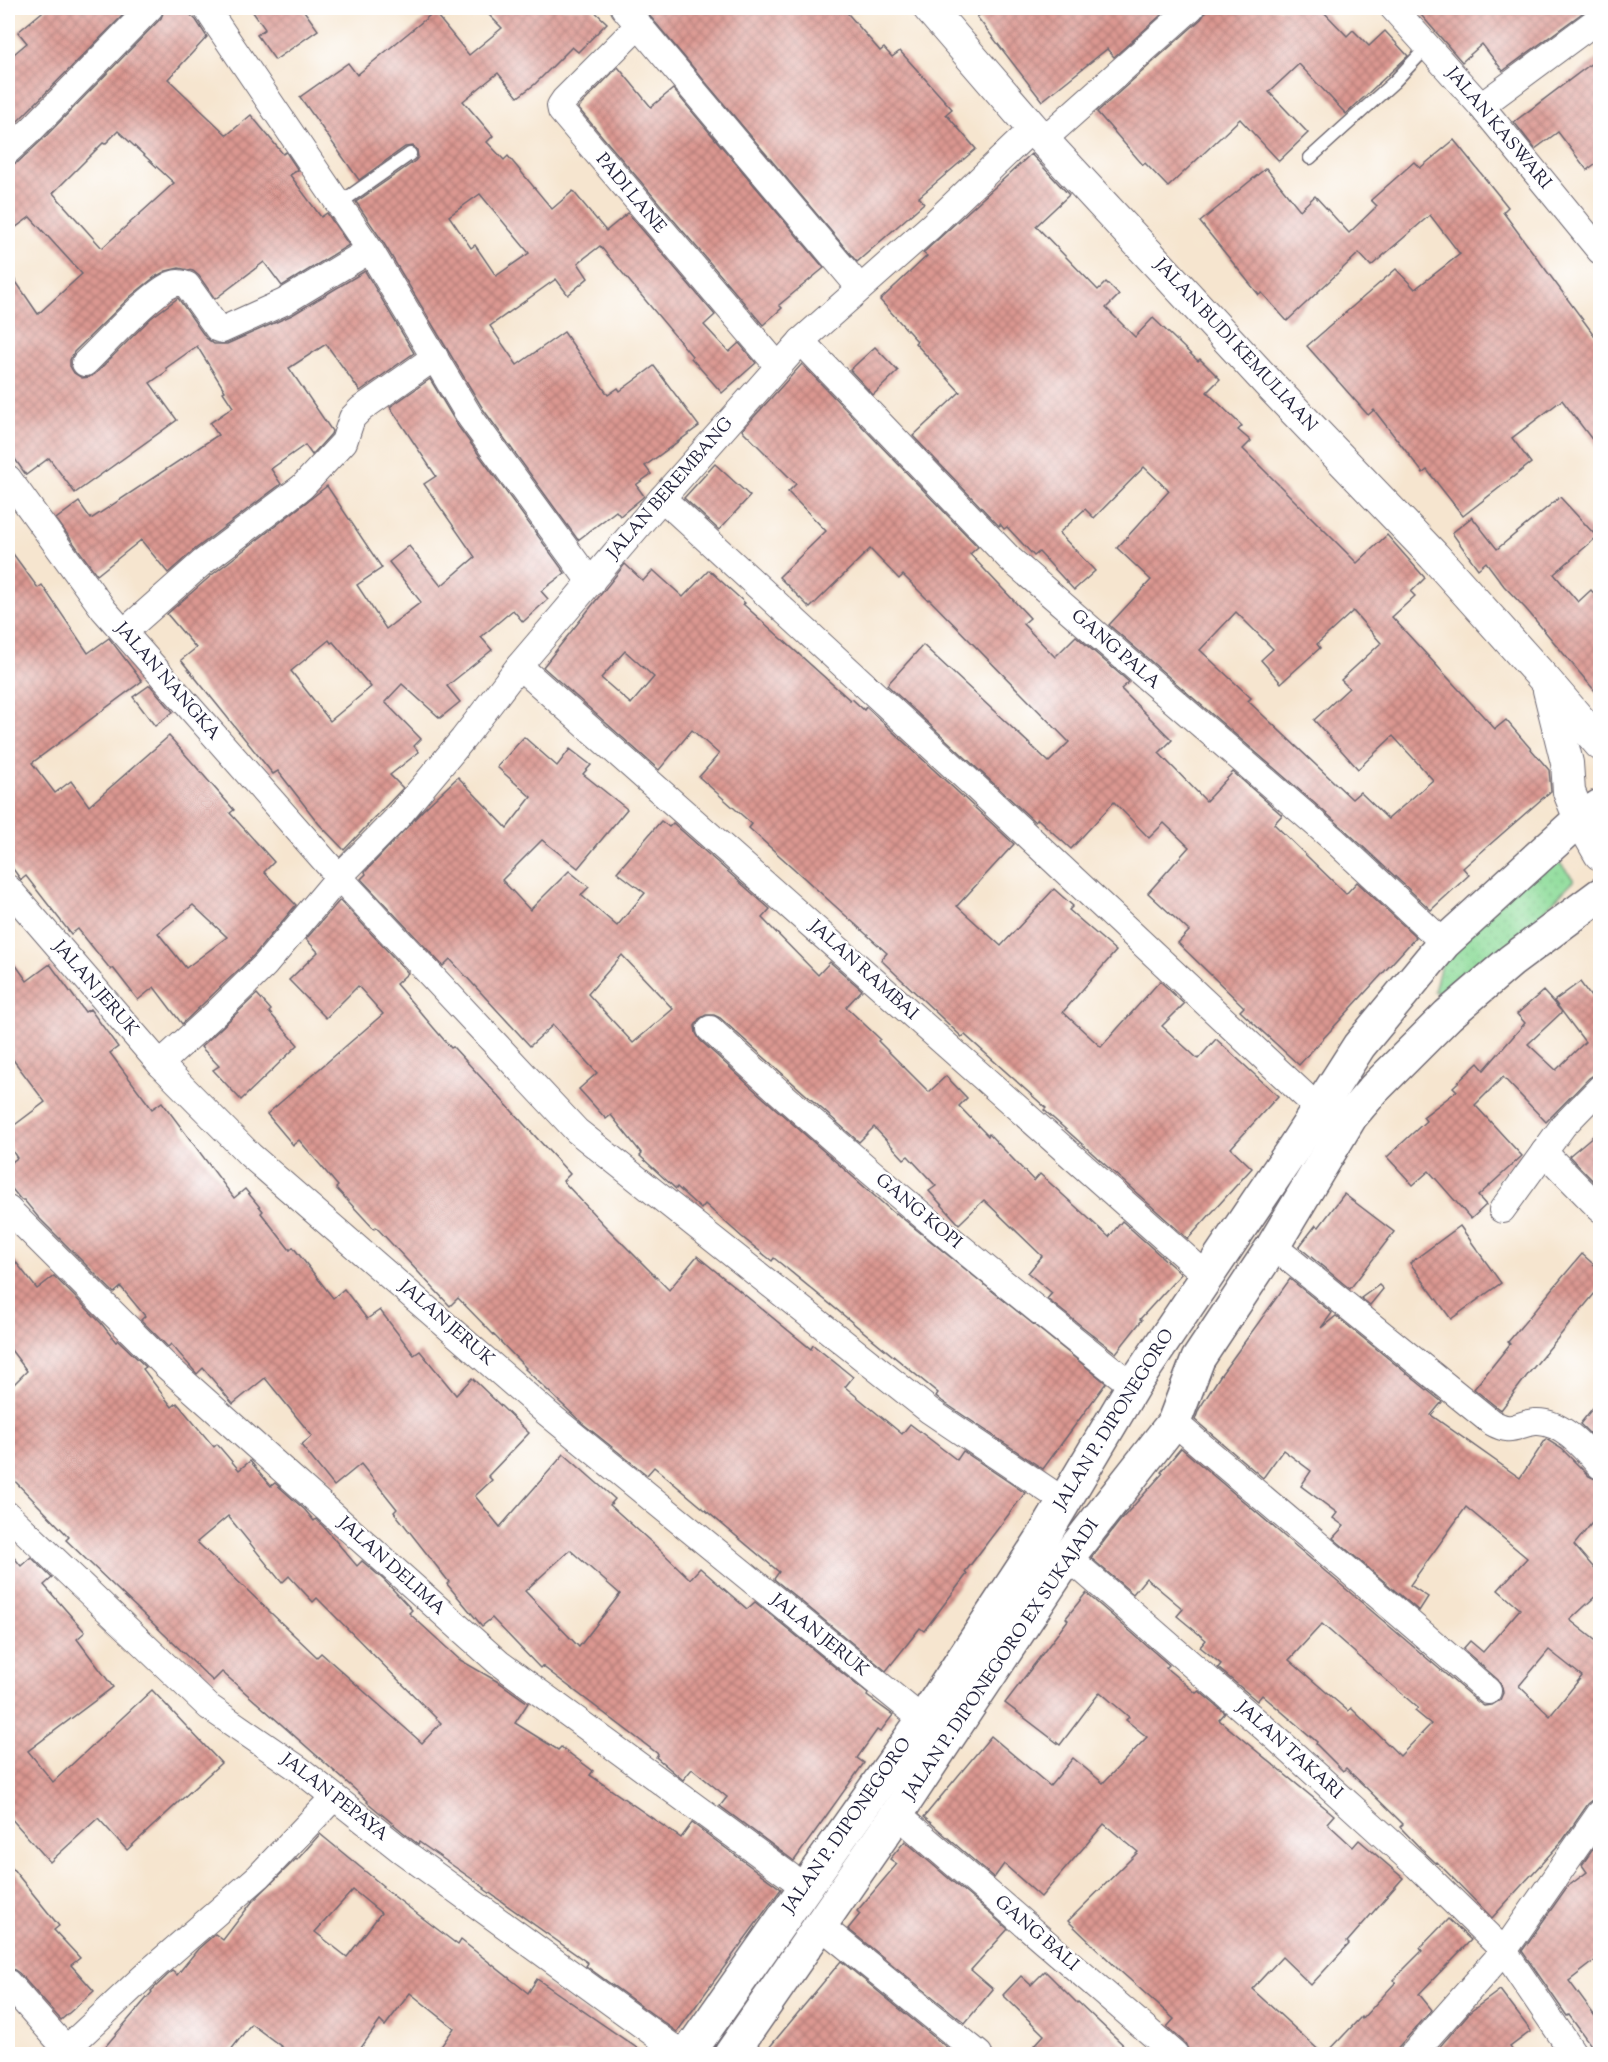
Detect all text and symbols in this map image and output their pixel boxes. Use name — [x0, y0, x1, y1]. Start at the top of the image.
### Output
street label: JALAN KASWARI — [1438, 62, 1557, 196]
street label: PADI LANE — [589, 148, 671, 240]
street label: JALAN BUDI KEMULIAAN — [1147, 253, 1323, 439]
street label: JALAN BEREMBANG — [601, 412, 740, 566]
street label: GANG PALA — [1065, 604, 1166, 696]
street label: JALAN NANGKA — [108, 617, 226, 747]
street label: JALAN RAMBAI — [802, 914, 923, 1027]
street label: JALAN JERUK — [45, 935, 144, 1043]
street label: GANG KOPI — [869, 1168, 967, 1256]
street label: JALAN JERUK — [392, 1274, 500, 1373]
street label: JALAN P. DIPONEGORO — [1048, 1324, 1181, 1516]
street label: JALAN DELIMA — [331, 1511, 451, 1623]
street label: JALAN P. DIPONEGORO EX SUKAJADI — [897, 1514, 1106, 1807]
street label: JALAN JERUK — [764, 1588, 873, 1684]
street label: JALAN TAKARI — [1229, 1695, 1348, 1806]
street label: JALAN P. DIPONEGORO — [777, 1733, 919, 1920]
street label: JALAN PEPAYA — [274, 1747, 393, 1848]
street label: GANG BALI — [988, 1890, 1084, 1978]

